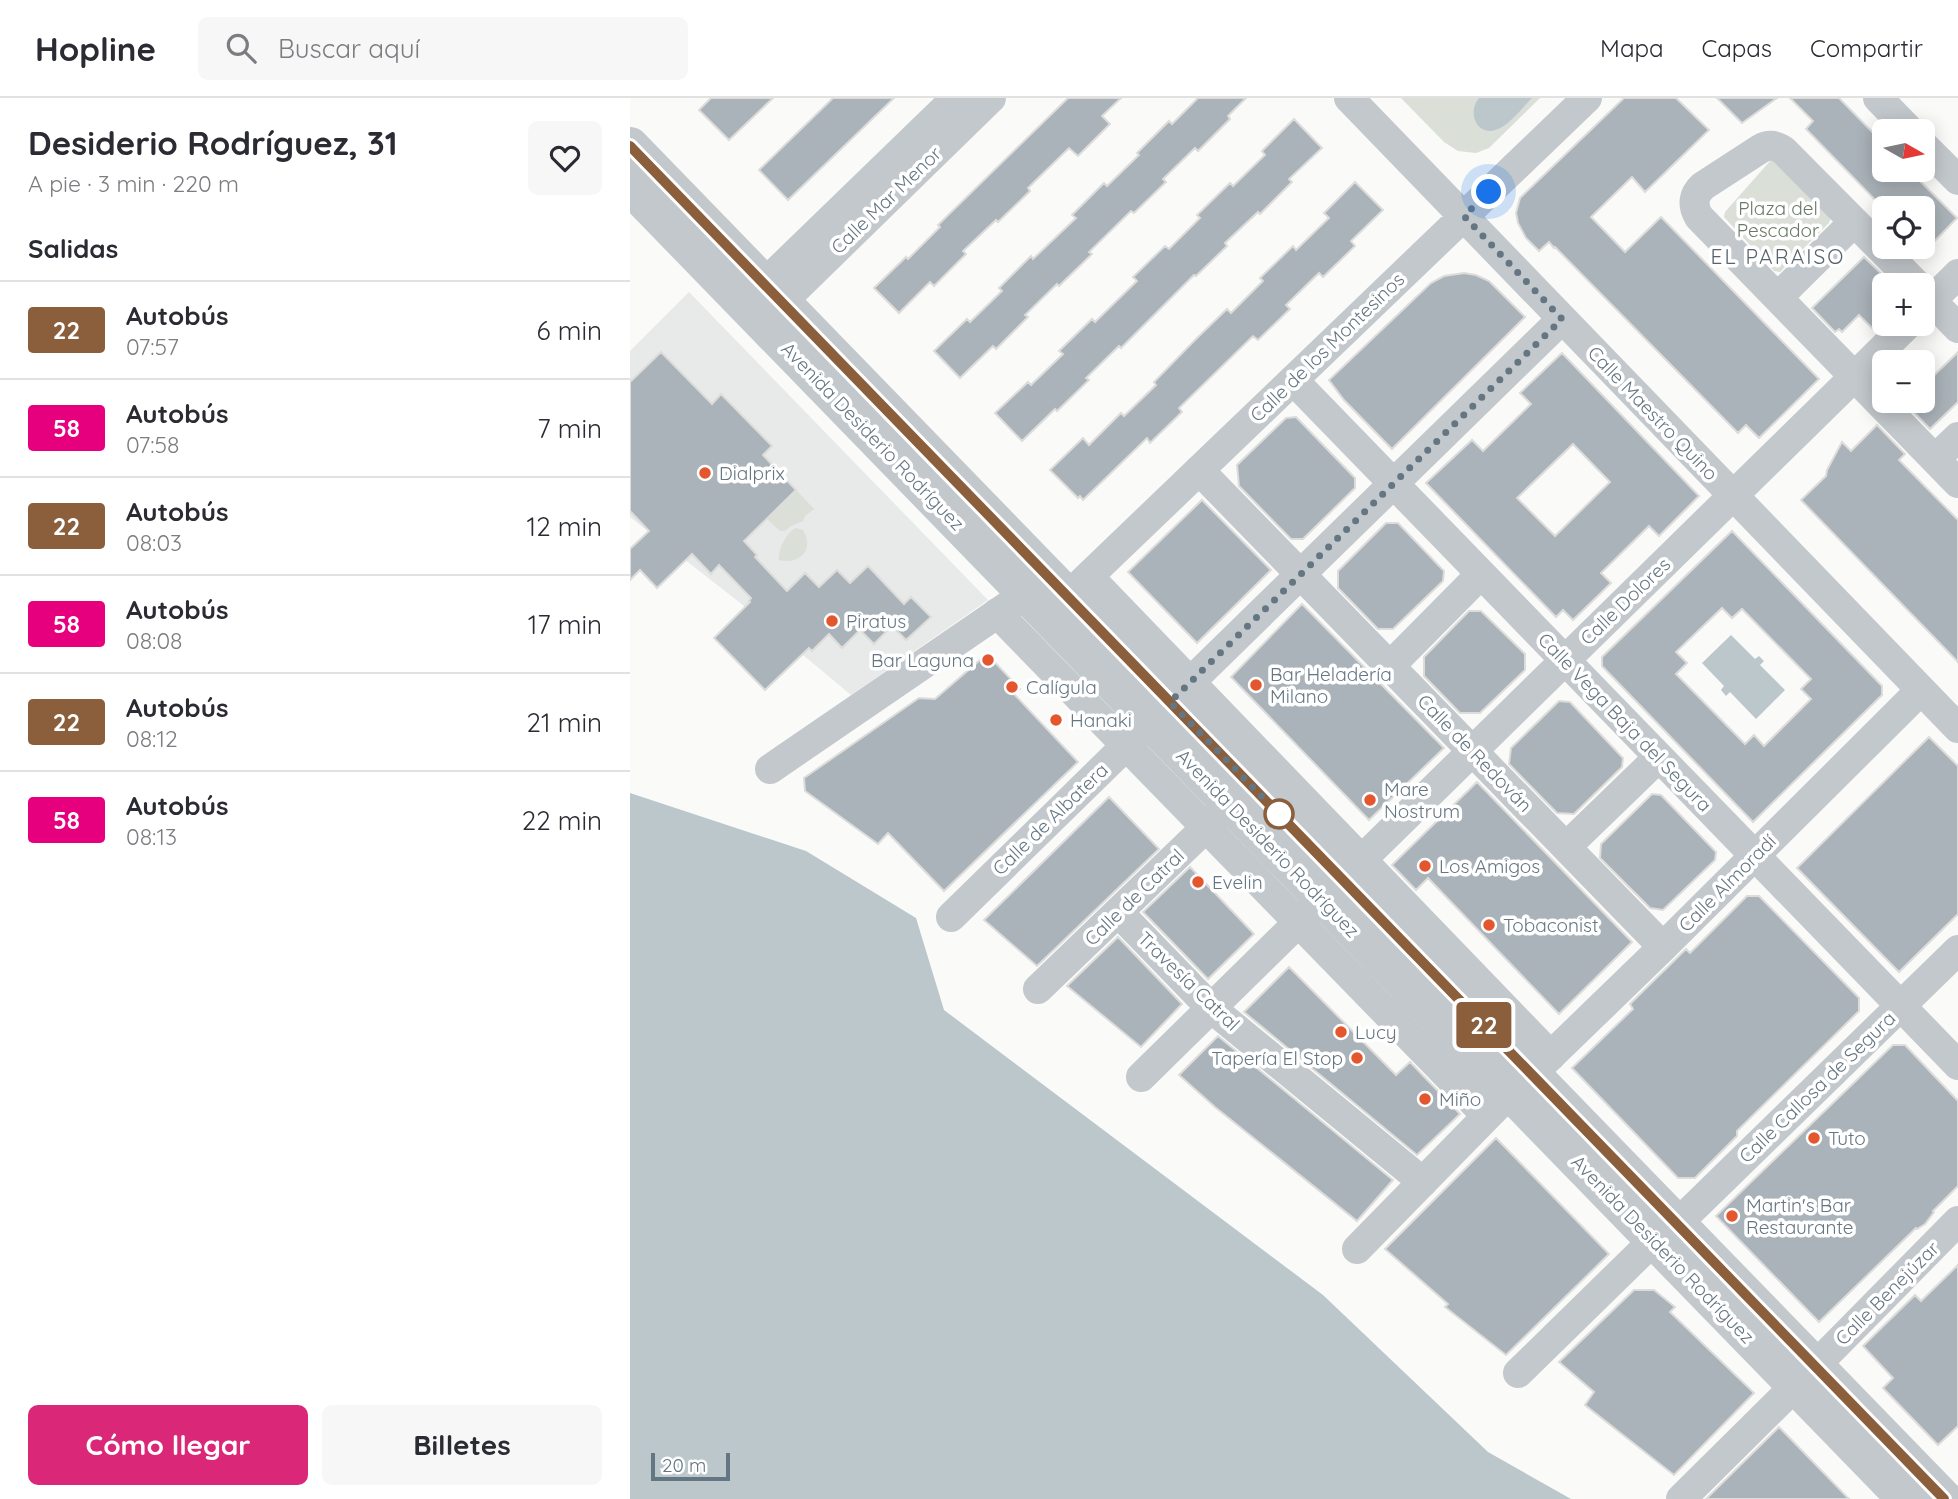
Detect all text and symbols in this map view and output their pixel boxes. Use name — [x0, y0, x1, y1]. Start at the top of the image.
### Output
search box — [198, 17, 688, 80]
text: Hopline — [35, 28, 156, 69]
icon: search — [222, 29, 260, 67]
text: Buscar aquí — [278, 32, 420, 65]
text: Mapa — [1600, 33, 1664, 63]
text: Capas — [1702, 33, 1772, 63]
text: Compartir — [1810, 33, 1923, 63]
north arrow — [1872, 119, 1936, 182]
map controls — [1872, 119, 1935, 413]
button: heart — [528, 121, 602, 195]
text: Desiderio Rodríguez, 31 — [28, 122, 398, 163]
street label: Calle Mar Menor — [826, 141, 947, 259]
text: A pie · 3 min · 220 m — [28, 169, 239, 198]
your location — [1471, 174, 1506, 209]
park label: Plaza del Pescador — [1737, 196, 1820, 242]
button: locate — [1872, 196, 1935, 259]
text: Salidas — [28, 232, 118, 265]
district label: EL PARAISO — [1711, 243, 1845, 269]
street label: Calle de los Montesinos — [1245, 267, 1409, 427]
button: + — [1872, 273, 1935, 336]
text: Autobús — [126, 299, 228, 332]
text: 6 min — [537, 314, 602, 347]
text: 22 — [53, 315, 80, 345]
text: 07:57 — [126, 332, 179, 361]
street label: Avenida Desiderio Rodríguez — [777, 337, 969, 535]
street label: Calle Maestro Quino — [1583, 341, 1723, 485]
button: − — [1872, 350, 1935, 413]
text: Autobús — [126, 397, 228, 430]
text: 7 min — [537, 412, 602, 445]
text: 58 — [53, 413, 80, 443]
text: 07:58 — [126, 430, 179, 459]
place label: Dialprix — [719, 461, 785, 485]
marker: Dialprix — [697, 465, 713, 481]
text: Autobús — [126, 495, 228, 528]
text: 12 min — [527, 510, 602, 543]
text: 22 — [53, 511, 80, 541]
text: 08:03 — [126, 528, 182, 557]
street label: Calle Dolores — [1575, 552, 1675, 650]
text: Autobús — [126, 593, 228, 626]
text: 17 min — [528, 608, 602, 641]
text: 58 — [53, 609, 80, 639]
place label: Piratus — [846, 609, 906, 633]
marker: Piratus — [824, 613, 840, 629]
text: 08:08 — [126, 626, 183, 655]
street label: Calle Vega Baja del Segura — [1533, 627, 1717, 817]
place label: Bar Laguna — [871, 648, 974, 672]
marker: Bar Laguna — [980, 652, 996, 668]
place label: Bar Heladería Milano — [1270, 662, 1392, 708]
place label: Calígula — [1026, 675, 1097, 699]
marker: Bar Heladería Milano — [1248, 677, 1264, 693]
marker: Calígula — [1004, 679, 1020, 695]
street label: Calle de Redován — [1413, 689, 1537, 817]
text: Autobús — [126, 691, 228, 724]
text: 21 min — [527, 706, 602, 739]
text: 22 — [53, 707, 80, 737]
place label: Hanaki — [1070, 708, 1132, 732]
marker: Hanaki — [1048, 712, 1064, 728]
text: 08:12 — [126, 724, 178, 753]
street label: Avenida Desiderio Rodríguez — [1172, 744, 1364, 942]
street label: Calle de Albatera — [987, 758, 1113, 880]
place label: Mare Nostrum — [1384, 777, 1460, 823]
text: Autobús — [126, 789, 228, 822]
marker: Mare Nostrum — [1362, 792, 1378, 808]
unlabelled marker — [1264, 799, 1294, 829]
text: 22 min — [522, 804, 602, 837]
text: 58 — [53, 805, 80, 835]
text: 08:13 — [126, 822, 177, 851]
street label: Calle Almoradí — [1673, 829, 1781, 937]
street label: Calle de Catral — [1079, 844, 1189, 950]
place label: Los Amigos — [1439, 854, 1540, 878]
marker: Los Amigos — [1417, 858, 1433, 874]
place label: Evelin — [1212, 870, 1263, 894]
marker: Evelin — [1190, 874, 1206, 890]
place label: Tobaconist — [1503, 913, 1598, 937]
marker: Tobaconist — [1481, 917, 1497, 933]
street label: Travesía Catral — [1133, 926, 1245, 1036]
line badge: 22 — [1452, 1002, 1516, 1048]
street label: Calle Callosa de Segura — [1734, 1006, 1900, 1168]
text: 22 — [1470, 1010, 1498, 1040]
place label: Lucy — [1355, 1020, 1397, 1044]
marker: Lucy — [1333, 1024, 1349, 1040]
place label: Tapería El Stop — [1211, 1046, 1343, 1070]
marker: Tapería El Stop — [1349, 1050, 1365, 1066]
place label: Miño — [1439, 1087, 1481, 1111]
marker: Miño — [1417, 1091, 1433, 1107]
place label: Tuto — [1828, 1126, 1866, 1150]
marker: Tuto — [1806, 1130, 1822, 1146]
street label: Avenida Desiderio Rodríguez — [1567, 1150, 1759, 1348]
place label: Martin's Bar Restaurante — [1746, 1193, 1854, 1239]
marker: Martin's Bar Restaurante — [1724, 1208, 1740, 1224]
street label: Calle Benejúzar — [1830, 1236, 1944, 1350]
button: Cómo llegar — [28, 1405, 308, 1485]
button: Billetes — [322, 1405, 602, 1485]
scale bar — [651, 1450, 730, 1482]
text: 20 m — [662, 1453, 706, 1477]

